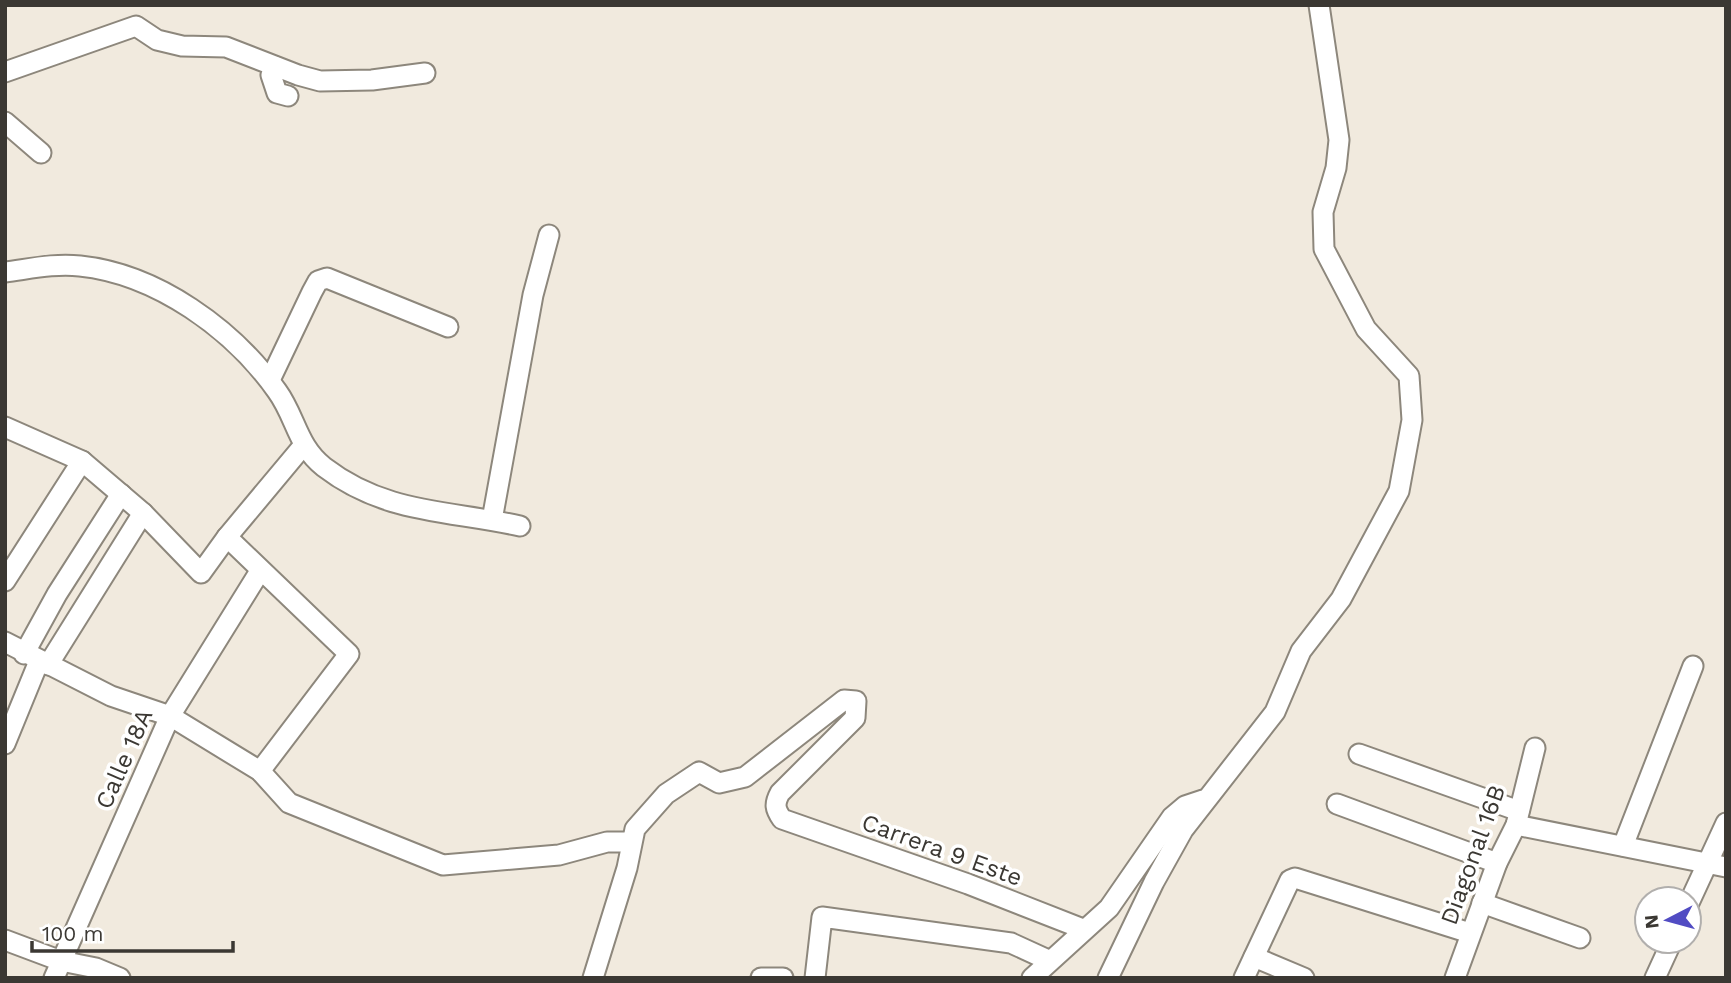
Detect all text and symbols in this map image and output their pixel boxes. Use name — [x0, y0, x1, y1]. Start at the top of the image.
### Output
street label: Calle 18A — [90, 705, 158, 813]
street label: Diagonal 16B — [1435, 781, 1511, 929]
street label: Carrera 9 Este — [858, 808, 1026, 892]
north arrow — [1633, 885, 1703, 955]
scale bar — [32, 909, 233, 953]
text: N — [1639, 914, 1664, 930]
text: 100 m — [42, 921, 104, 946]

